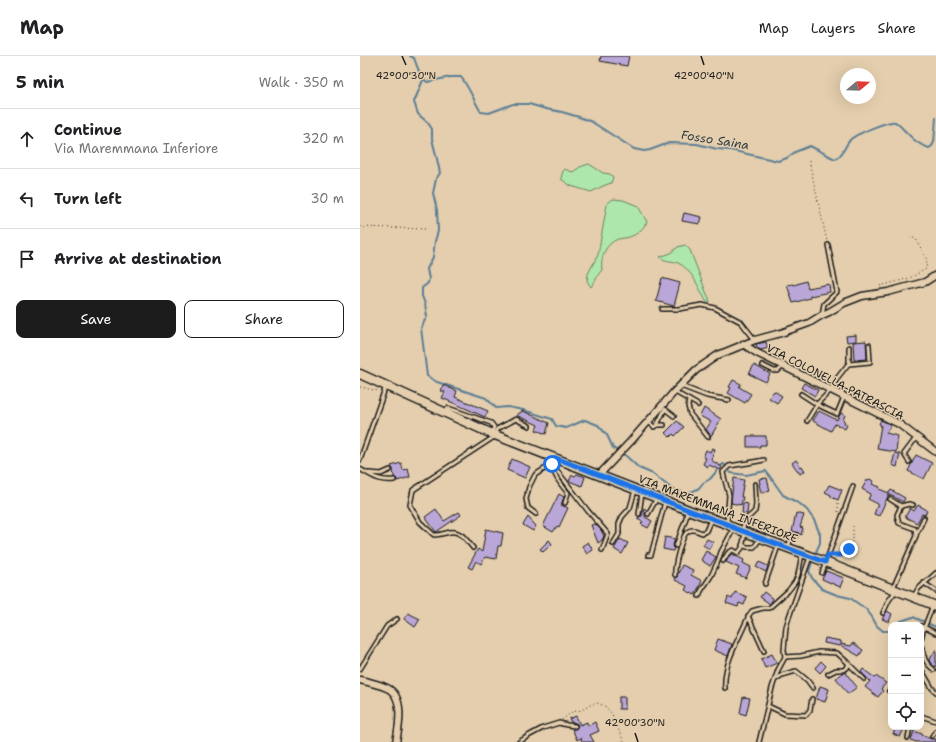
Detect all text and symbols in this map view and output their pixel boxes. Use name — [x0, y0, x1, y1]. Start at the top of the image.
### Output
text: Map — [20, 15, 64, 40]
text: Map — [759, 19, 789, 37]
text: Layers — [811, 19, 855, 37]
text: Share — [877, 19, 916, 37]
north arrow — [840, 68, 876, 104]
text: 42°00'30"N — [376, 69, 436, 82]
text: 42°00'40"N — [674, 69, 734, 82]
text: 5 min — [16, 71, 64, 93]
text: Walk · 350 m — [259, 74, 344, 91]
text: Continue — [54, 120, 122, 140]
water label: Fosso Saina — [680, 127, 750, 153]
icon: ahead — [16, 128, 38, 150]
text: 320 m — [302, 130, 344, 147]
text: Via Maremmana Inferiore — [54, 140, 218, 157]
icon: left — [16, 188, 38, 210]
text: Turn left — [54, 189, 122, 209]
text: 30 m — [310, 190, 344, 207]
icon: arrive — [16, 248, 38, 270]
text: Arrive at destination — [54, 249, 222, 269]
button: Save — [16, 300, 176, 338]
button: Share — [184, 300, 344, 338]
street label: VIA COLONELLA-PATRASCIA — [764, 341, 906, 423]
route start — [543, 455, 561, 473]
street label: VIA MAREMMANA INFERIORE — [636, 472, 800, 546]
route end — [840, 540, 858, 558]
map controls — [888, 622, 924, 730]
button: + — [888, 622, 924, 658]
button: − — [888, 658, 924, 694]
button: locate — [888, 694, 924, 730]
text: 42°00'30"N — [605, 716, 665, 729]

